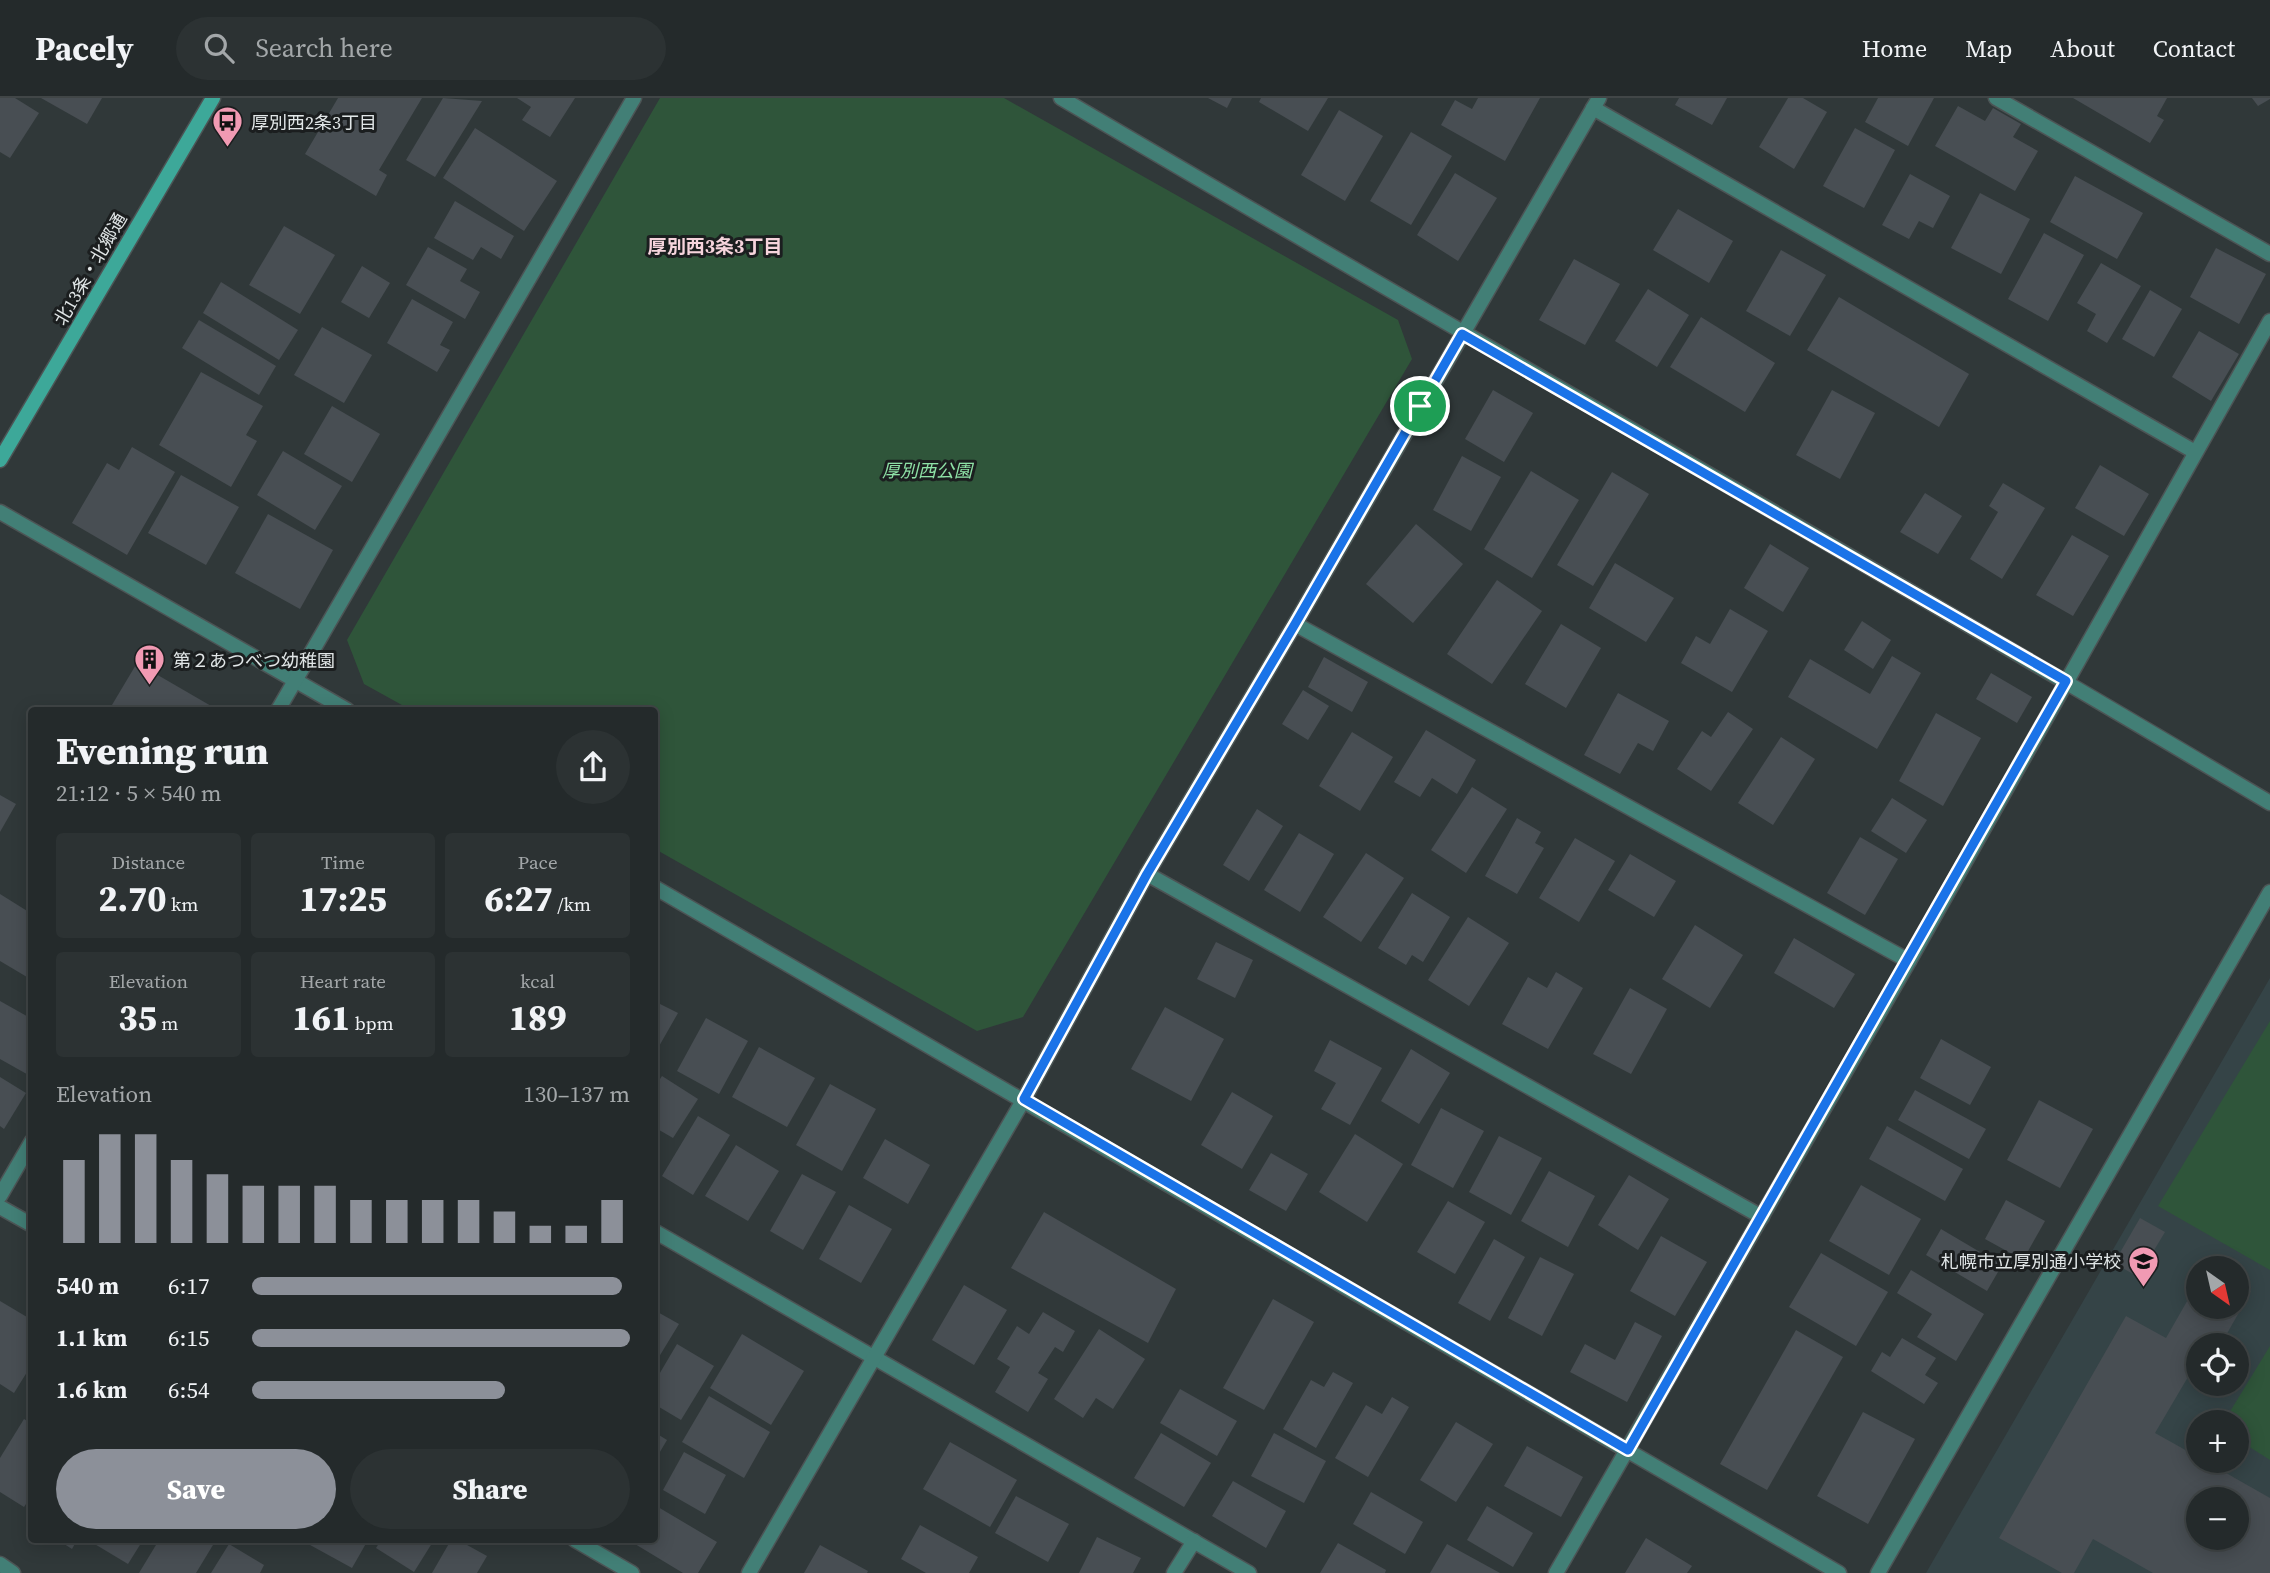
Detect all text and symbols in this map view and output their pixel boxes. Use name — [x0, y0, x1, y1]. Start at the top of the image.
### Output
search box — [176, 17, 666, 80]
text: Pacely — [35, 26, 134, 71]
icon: search — [200, 29, 238, 67]
text: Search here — [256, 30, 393, 66]
text: Home — [1862, 32, 1927, 65]
text: Map — [1965, 32, 2012, 65]
text: About — [2050, 32, 2115, 65]
text: Contact — [2153, 32, 2235, 65]
bus stop icon: 厚別西2条3丁目 — [211, 105, 245, 149]
place label: 厚別西2条3丁目 — [251, 110, 377, 135]
street label: 北13条・北郷通 — [48, 208, 132, 330]
district label: 厚別西3条3丁目 — [648, 233, 782, 259]
pin — [1390, 376, 1450, 436]
icon: arrive — [1401, 387, 1439, 425]
park label: 厚別西公園 — [882, 458, 975, 483]
building icon: 第２あつべつ幼稚園 — [133, 643, 167, 687]
place label: 第２あつべつ幼稚園 — [173, 648, 335, 673]
text: Evening run — [56, 725, 269, 777]
button: share — [556, 730, 630, 804]
text: 21:12 · 5 × 540 m — [56, 777, 222, 809]
text: Distance — [112, 849, 185, 875]
text: Time — [321, 849, 365, 875]
text: Pace — [518, 849, 558, 875]
text: 2.70 — [98, 875, 167, 923]
text: 17:25 — [299, 875, 387, 923]
text: 6:27 — [484, 875, 553, 923]
text: km — [167, 891, 198, 917]
text: /km — [553, 891, 591, 917]
text: Elevation — [109, 968, 188, 994]
text: Heart rate — [300, 968, 386, 994]
text: kcal — [520, 968, 555, 994]
text: 35 — [118, 994, 157, 1042]
text: 161 — [292, 994, 350, 1042]
text: 189 — [509, 994, 567, 1042]
text: m — [157, 1010, 178, 1036]
text: bpm — [350, 1010, 394, 1036]
text: Elevation — [56, 1078, 152, 1110]
text: 130–137 m — [523, 1078, 630, 1110]
school or university icon: 札幌市立厚別通小学校 — [2127, 1244, 2161, 1288]
place label: 札幌市立厚別通小学校 — [1941, 1249, 2121, 1274]
north arrow — [2186, 1256, 2249, 1320]
map controls — [2186, 1256, 2249, 1550]
text: 540 m — [56, 1270, 119, 1302]
text: 6:17 — [168, 1270, 209, 1302]
text: 1.1 km — [56, 1322, 127, 1354]
text: 6:15 — [168, 1322, 209, 1354]
button: locate — [2186, 1333, 2249, 1396]
text: 1.6 km — [56, 1374, 127, 1406]
text: 6:54 — [168, 1374, 209, 1406]
button: + — [2186, 1410, 2249, 1473]
button: Save — [56, 1449, 336, 1529]
button: Share — [350, 1449, 630, 1529]
button: − — [2186, 1487, 2249, 1550]

